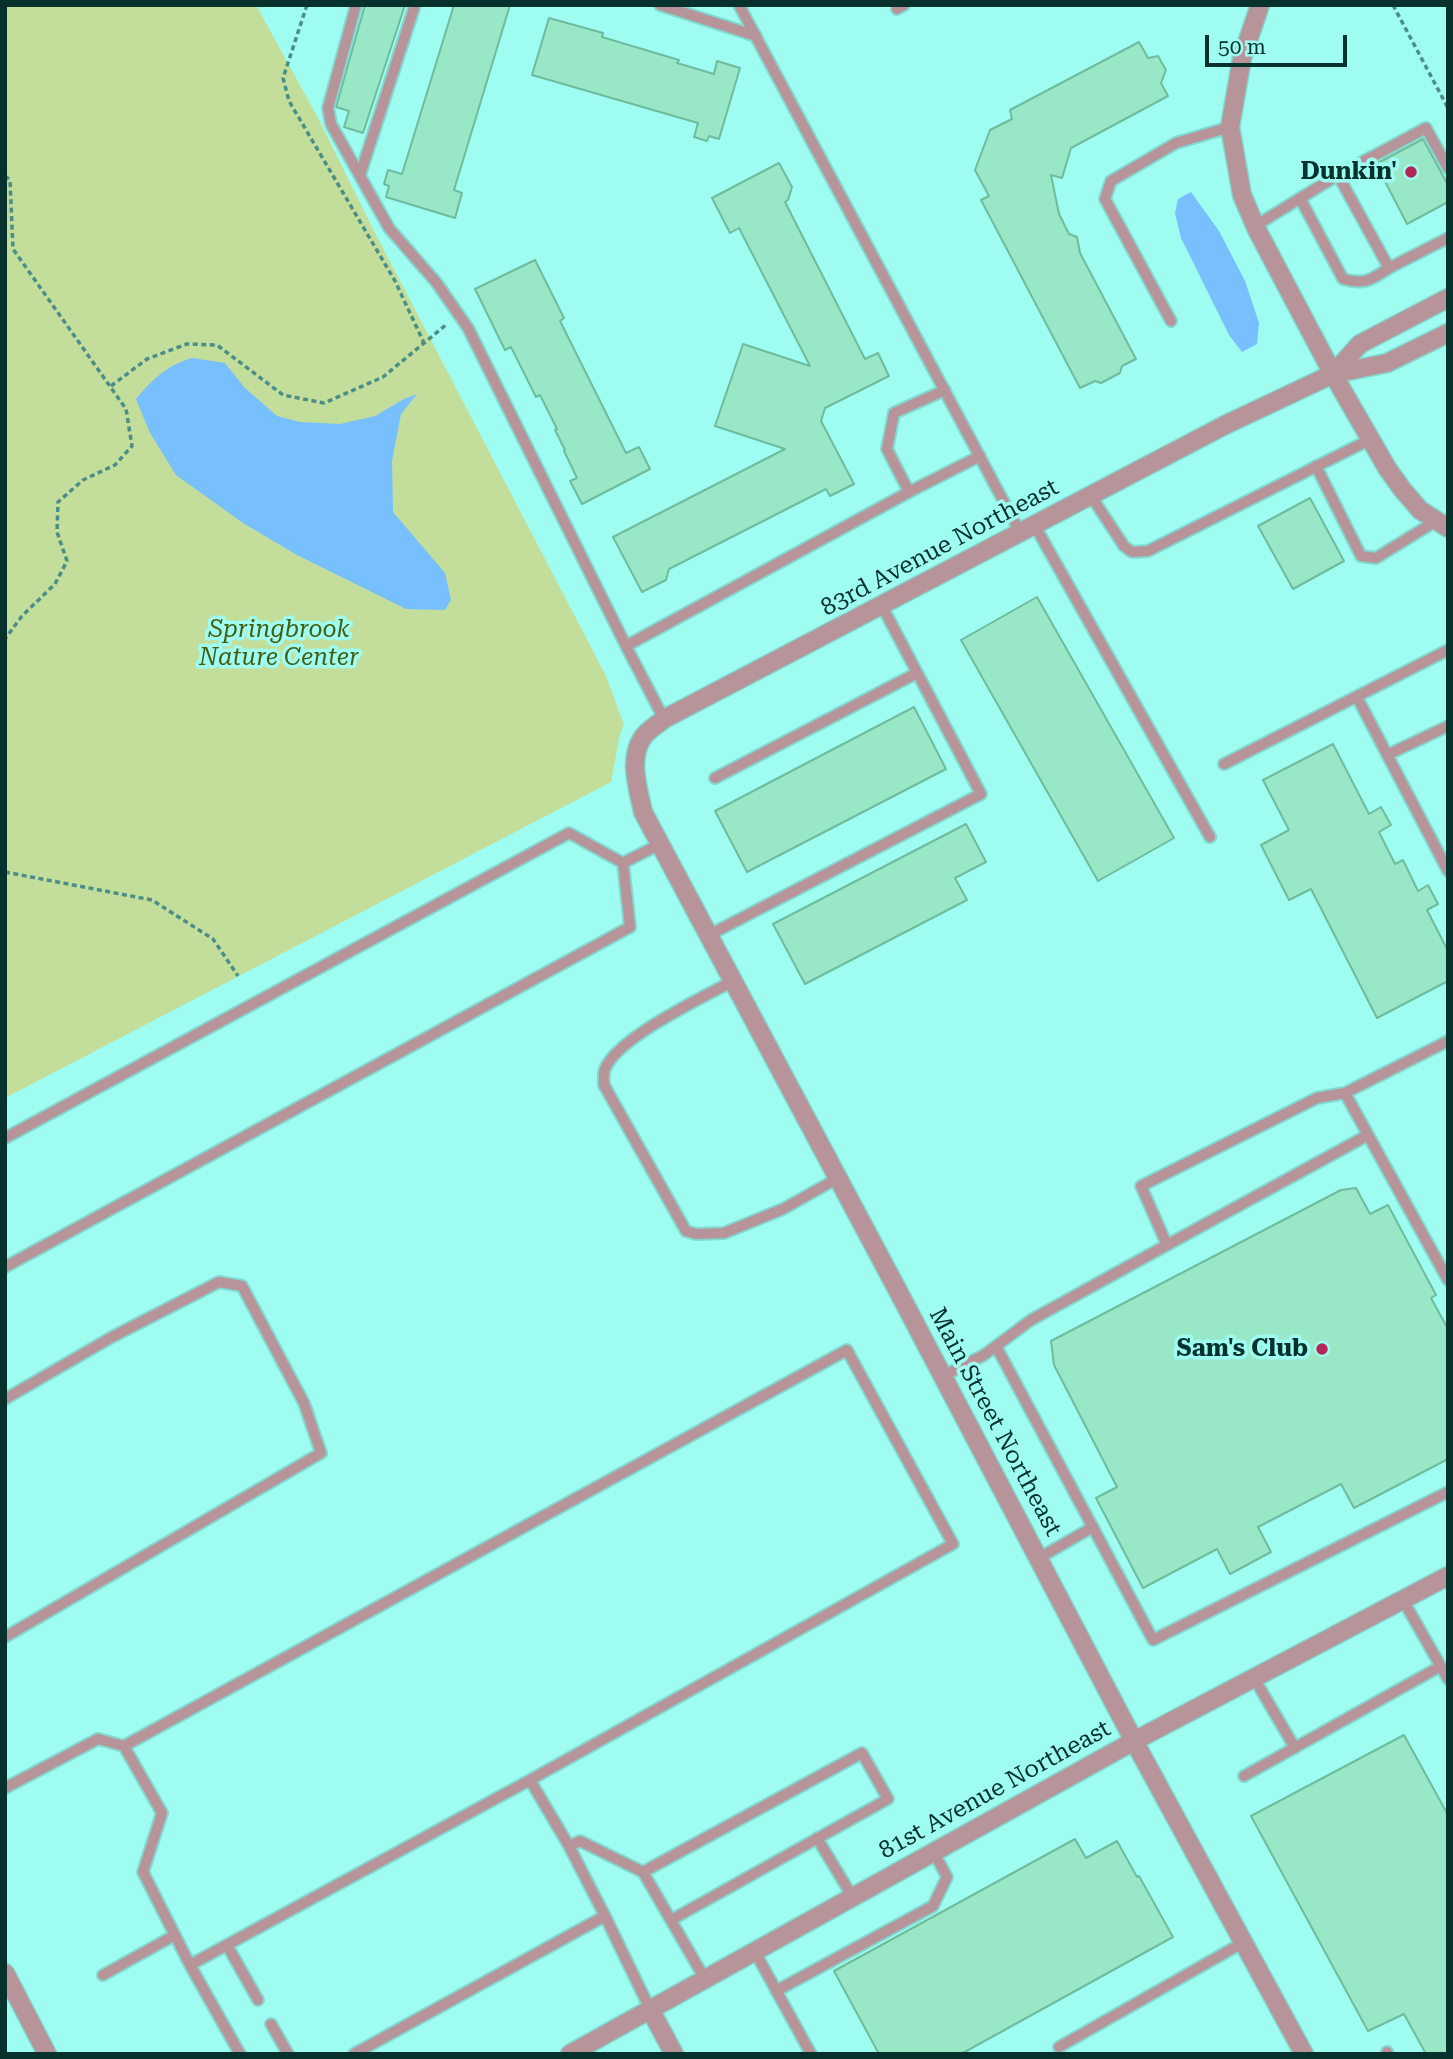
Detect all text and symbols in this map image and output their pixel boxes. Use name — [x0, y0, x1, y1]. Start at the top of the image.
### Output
scale bar — [1208, 21, 1350, 65]
text: 50 m — [1218, 35, 1266, 59]
place label: Dunkin' — [1300, 158, 1397, 186]
marker: Dunkin' — [1403, 164, 1419, 180]
street label: 83rd Avenue Northeast — [816, 473, 1064, 623]
park label: Springbrook Nature Center — [199, 616, 359, 672]
street label: Main Street Northeast — [923, 1303, 1067, 1541]
place label: Sam's Club — [1176, 1335, 1308, 1363]
marker: Sam's Club — [1314, 1341, 1330, 1357]
street label: 81st Avenue Northeast — [874, 1714, 1116, 1866]

